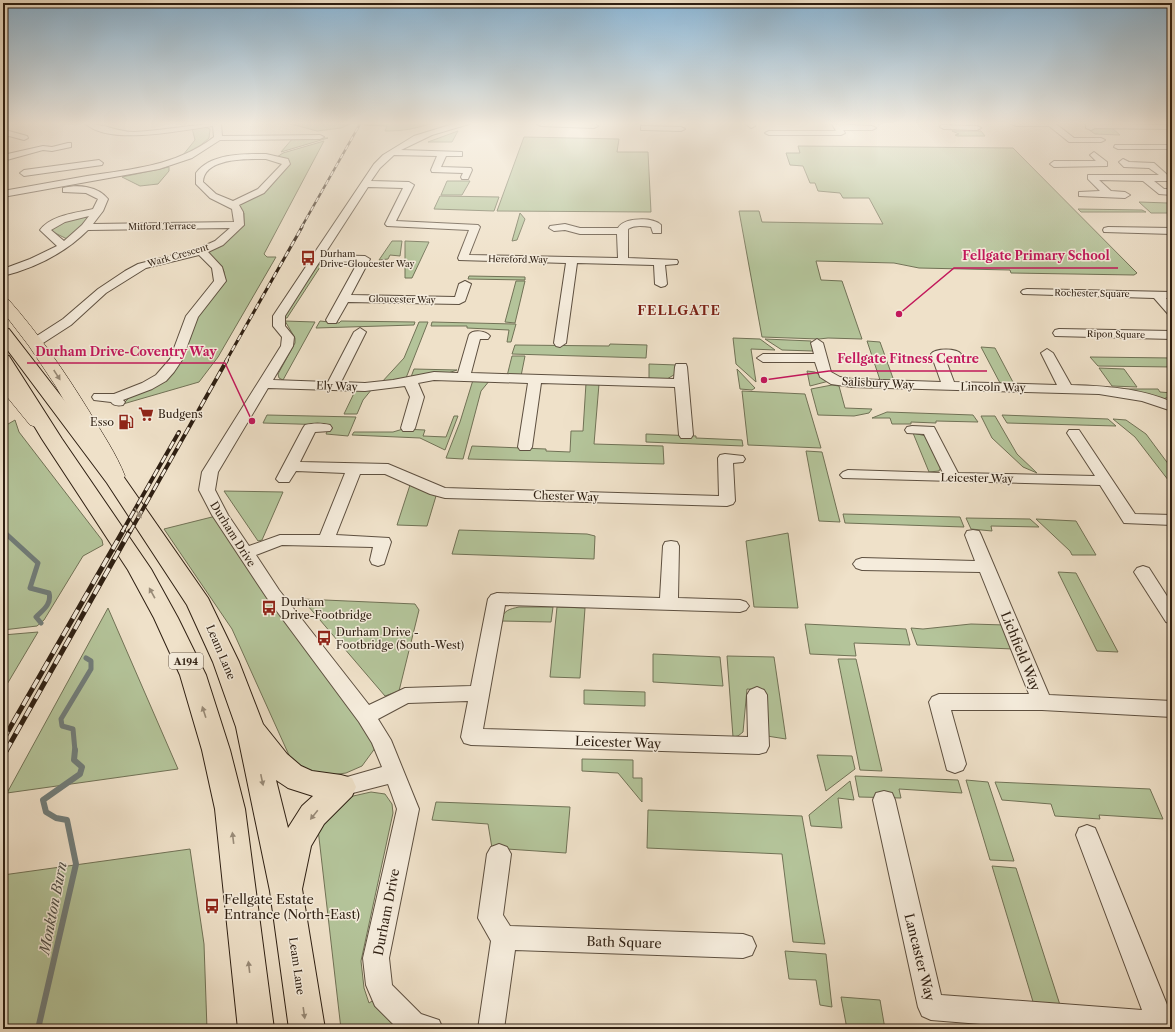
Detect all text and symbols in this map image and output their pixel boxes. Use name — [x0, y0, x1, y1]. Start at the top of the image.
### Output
street label: Mitford Terrace — [128, 220, 196, 232]
street label: Wark Crescent — [145, 241, 211, 269]
callout: Fellgate Primary School — [954, 244, 1118, 268]
place label: Durham Drive-Gloucester Way — [320, 248, 416, 269]
text: Fellgate Primary School — [962, 248, 1110, 263]
bus stop icon: Durham Drive-Gloucester Way — [299, 249, 317, 267]
street label: Hereford Way — [488, 253, 549, 265]
street label: Rochester Square — [1054, 287, 1130, 299]
street label: Gloucester Way — [368, 293, 437, 305]
district label: FELLGATE — [637, 302, 721, 318]
street label: Ripon Square — [1087, 328, 1145, 340]
callout: Durham Drive-Coventry Way — [27, 339, 225, 363]
text: Durham Drive-Coventry Way — [35, 344, 217, 359]
callout: Fellgate Fitness Centre — [829, 347, 987, 371]
text: Fellgate Fitness Centre — [837, 351, 979, 366]
one-way arrow — [54, 369, 61, 381]
street label: Salisbury Way — [841, 374, 916, 392]
street label: Ely Way — [316, 378, 359, 394]
street label: Lincoln Way — [960, 379, 1027, 395]
supermarket icon: Budgens — [137, 405, 155, 423]
place label: Budgens — [158, 407, 203, 421]
fuel station icon: Esso — [117, 413, 135, 431]
place label: Esso — [90, 415, 114, 429]
street label: Leicester Way — [940, 470, 1015, 486]
street label: Chester Way — [533, 488, 600, 504]
street label: Durham Drive — [207, 499, 259, 569]
one-way arrow — [134, 508, 142, 518]
one-way arrow — [149, 587, 156, 599]
place label: Durham Drive-Footbridge — [281, 595, 372, 622]
bus stop icon: Durham Drive-Footbridge — [260, 599, 278, 617]
street label: Lichfield Way — [998, 609, 1045, 694]
street label: Leam Lane — [203, 622, 239, 682]
place label: Durham Drive - Footbridge (South-West) — [336, 625, 464, 652]
bus stop icon: Durham Drive - Footbridge (South-West) — [315, 629, 333, 647]
road number: A194 — [169, 653, 203, 669]
one-way arrow — [201, 706, 207, 718]
street label: Leicester Way — [575, 732, 662, 752]
one-way arrow — [260, 774, 266, 787]
one-way arrow — [310, 809, 319, 820]
one-way arrow — [230, 832, 237, 844]
water label: Monkton Burn — [35, 860, 71, 958]
street label: Durham Drive — [370, 867, 402, 957]
place label: Fellgate Estate Entrance (North-East) — [224, 891, 360, 922]
bus stop icon: Fellgate Estate Entrance (North-East) — [203, 897, 221, 915]
street label: Lancaster Way — [901, 912, 939, 1003]
street label: Bath Square — [586, 933, 662, 951]
street label: Leam Lane — [286, 936, 308, 996]
one-way arrow — [246, 961, 252, 974]
one-way arrow — [301, 1007, 307, 1019]

